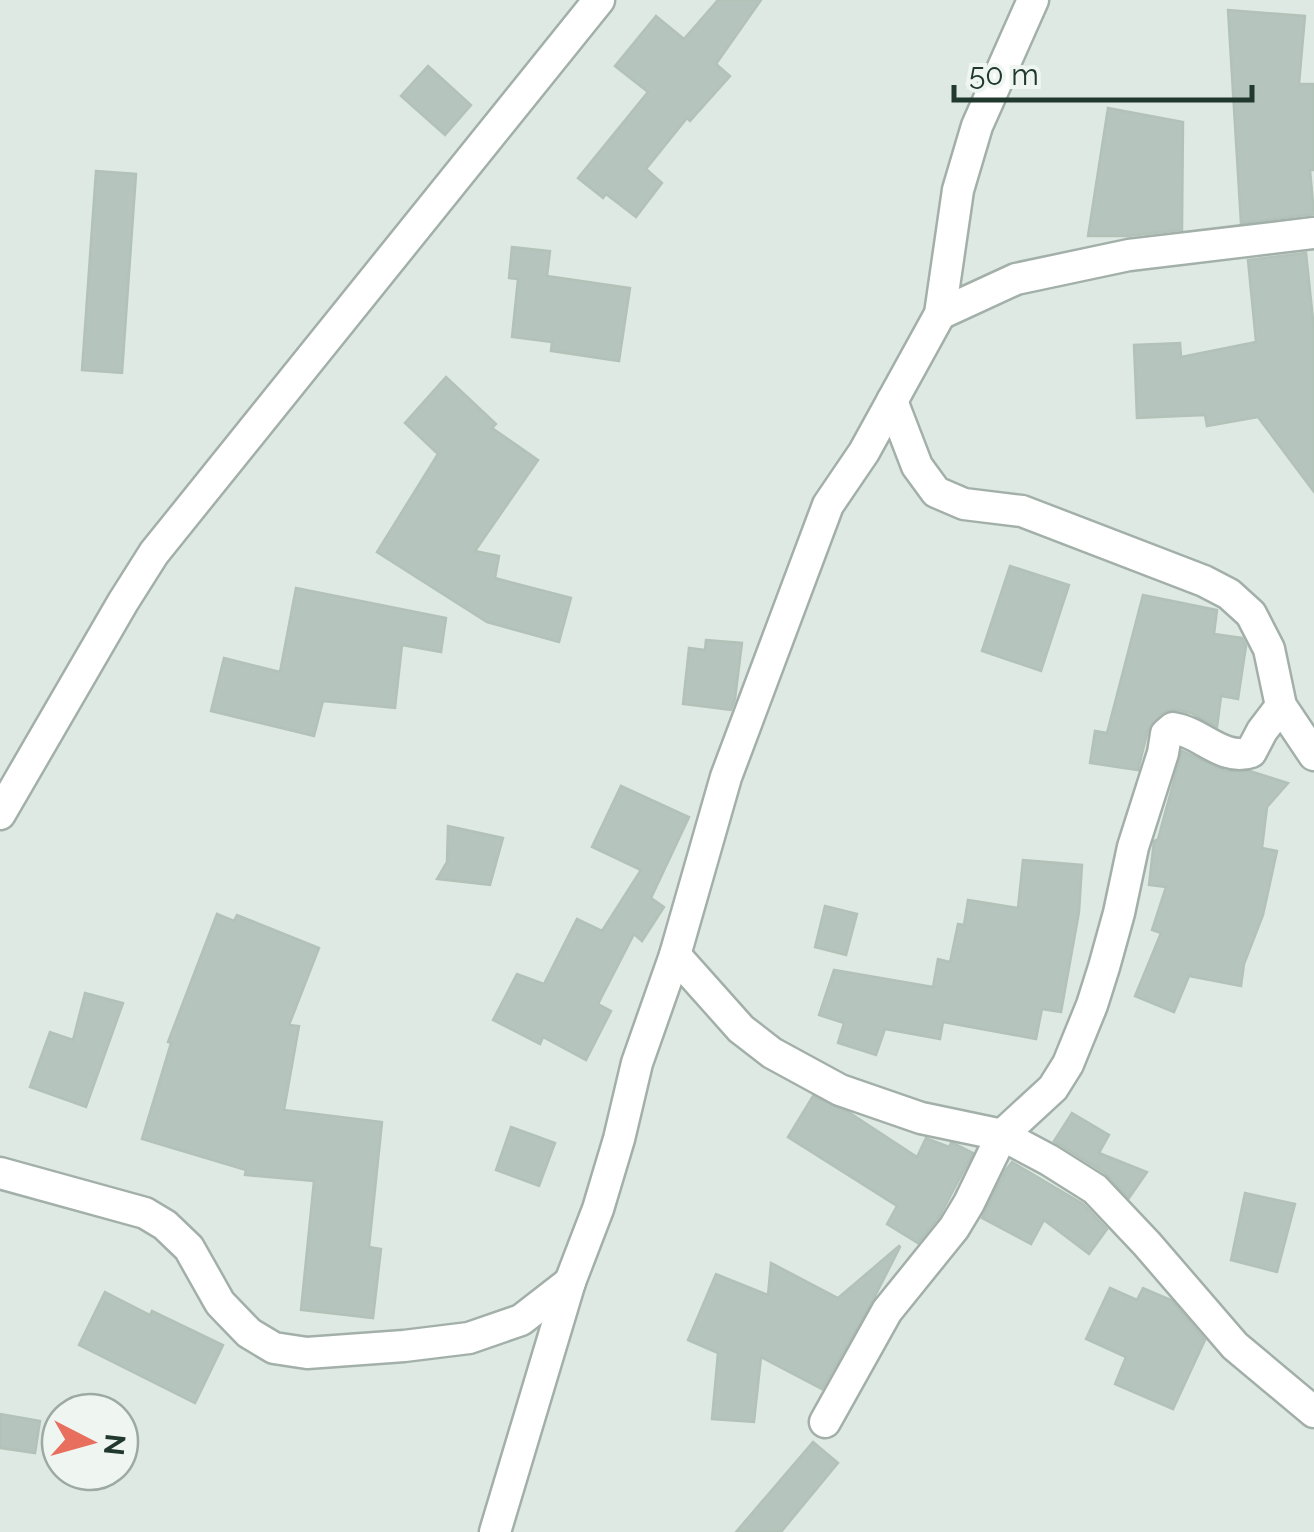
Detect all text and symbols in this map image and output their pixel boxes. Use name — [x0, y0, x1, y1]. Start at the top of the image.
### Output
scale bar — [954, 40, 1252, 102]
text: 50 m — [969, 57, 1039, 92]
north arrow — [40, 1392, 140, 1492]
text: N — [97, 1432, 132, 1457]

